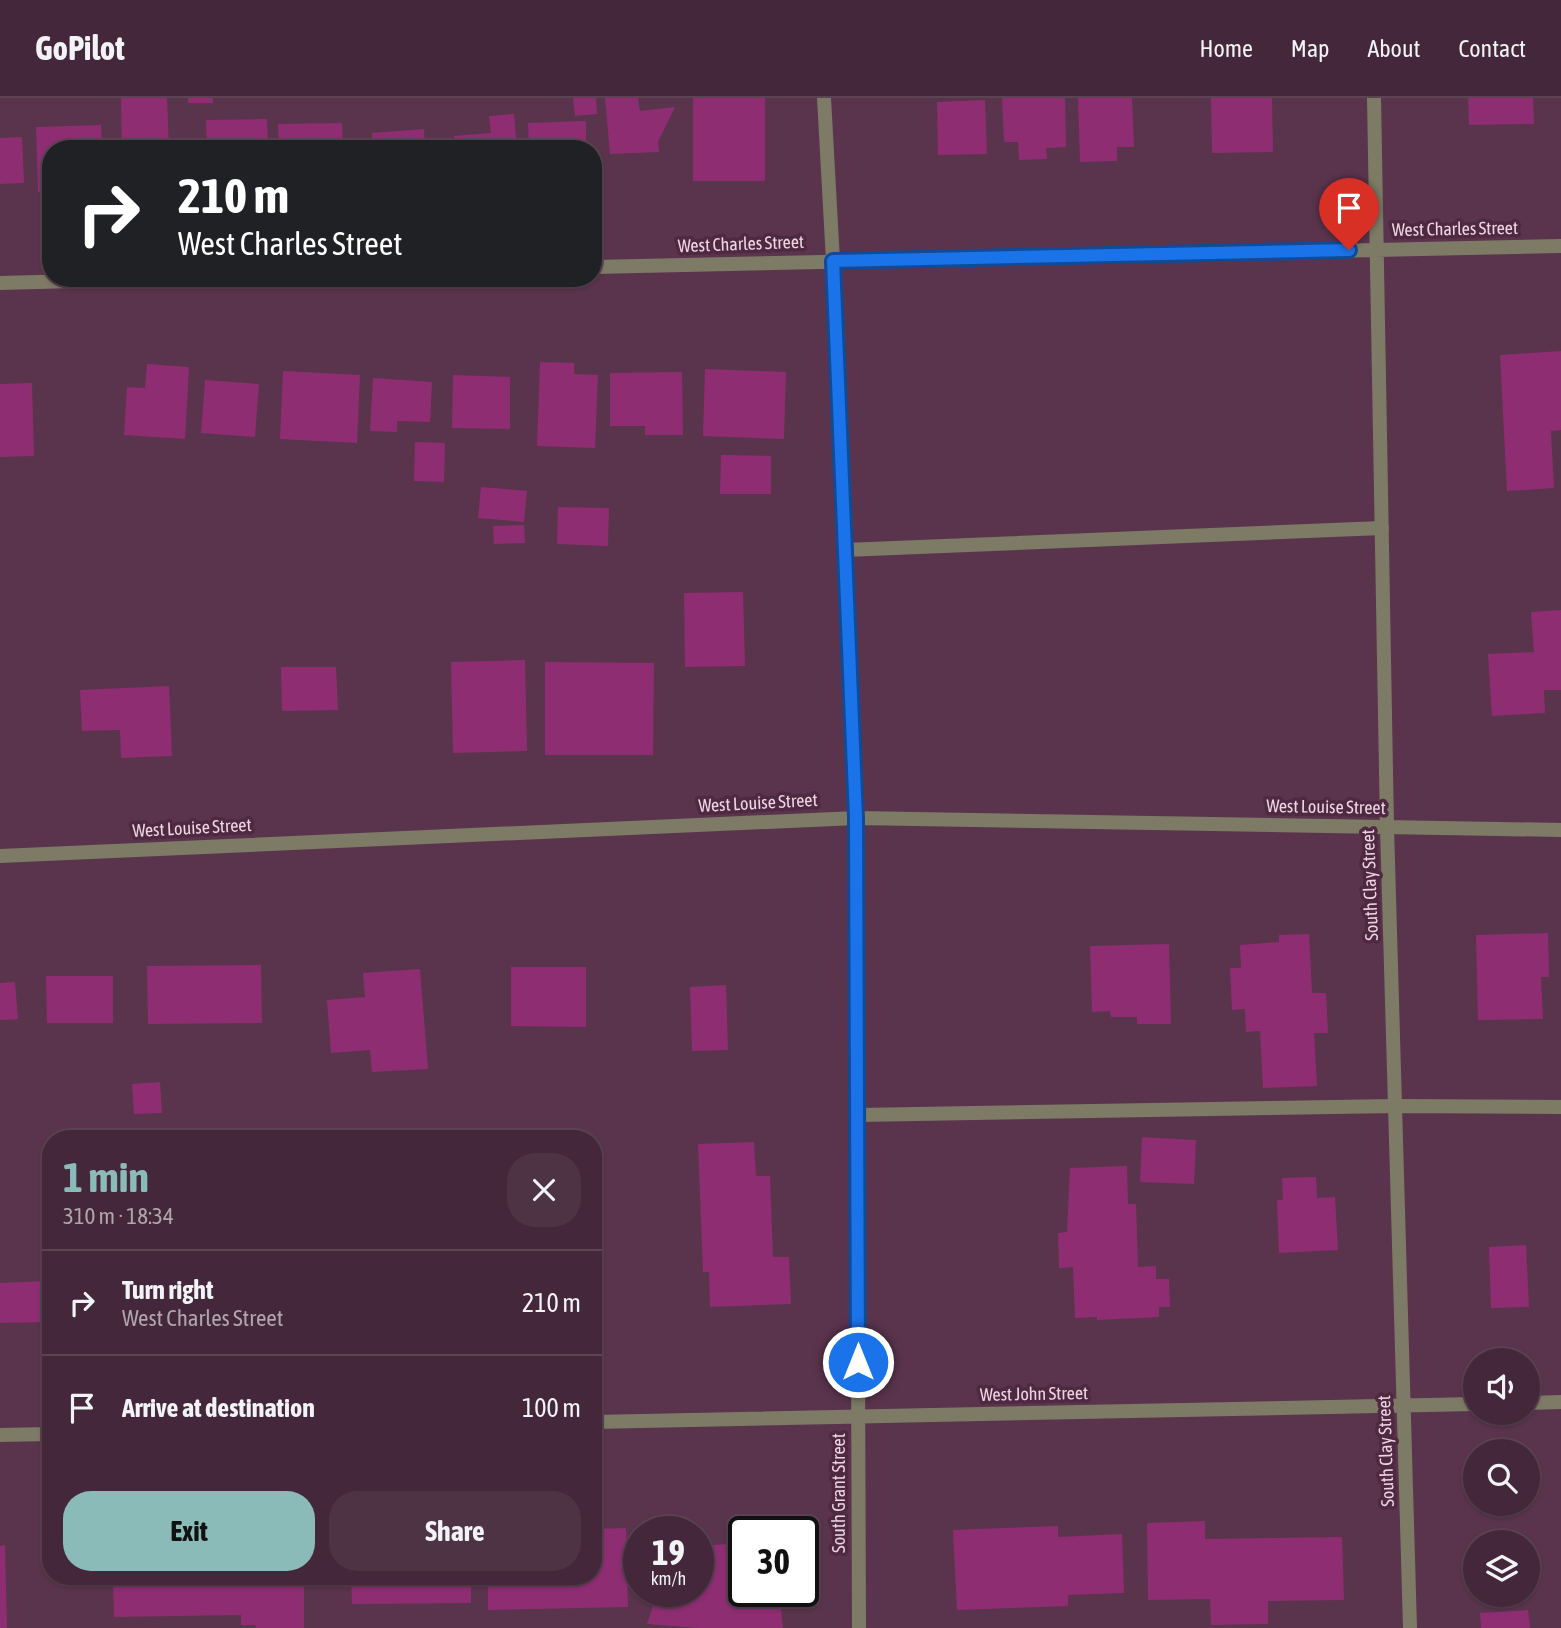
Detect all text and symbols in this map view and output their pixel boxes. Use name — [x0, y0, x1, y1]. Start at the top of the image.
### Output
text: GoPilot — [35, 29, 125, 67]
text: Home — [1199, 35, 1253, 62]
text: Map — [1291, 35, 1329, 62]
text: About — [1367, 35, 1420, 62]
text: Contact — [1458, 35, 1526, 62]
text: 210 m — [178, 167, 289, 223]
icon: right — [63, 168, 154, 259]
pin — [1319, 178, 1379, 250]
icon: arrive — [1330, 189, 1368, 227]
street label: West Charles Street — [1392, 217, 1518, 240]
text: West Charles Street — [178, 225, 402, 262]
street label: West Charles Street — [678, 231, 804, 256]
street label: West Louise Street — [698, 789, 818, 816]
street label: West Louise Street — [1266, 795, 1386, 818]
street label: West Louise Street — [132, 814, 252, 841]
street label: South Clay Street — [1357, 829, 1382, 941]
text: 1 min — [63, 1153, 149, 1201]
button: close — [507, 1153, 581, 1227]
text: 310 m · 18:34 — [63, 1203, 174, 1229]
text: Turn right — [122, 1275, 213, 1305]
icon: right — [63, 1284, 101, 1322]
text: 210 m — [522, 1288, 581, 1318]
text: West Charles Street — [122, 1305, 283, 1331]
position arrow — [821, 1325, 895, 1399]
map controls — [1463, 1348, 1540, 1607]
button: sound — [1463, 1348, 1540, 1425]
street label: West John Street — [980, 1382, 1088, 1405]
icon: arrive — [63, 1389, 101, 1427]
text: Arrive at destination — [122, 1393, 315, 1423]
text: 100 m — [522, 1393, 581, 1423]
street label: South Clay Street — [1373, 1395, 1398, 1507]
street label: South Grant Street — [828, 1433, 849, 1553]
button: search — [1463, 1439, 1540, 1516]
button: Exit — [63, 1491, 315, 1571]
button: Share — [329, 1491, 581, 1571]
speed limit sign: 30 — [728, 1516, 819, 1607]
button: layers — [1463, 1530, 1540, 1607]
text: 19 — [652, 1532, 685, 1572]
text: km/h — [651, 1568, 686, 1589]

